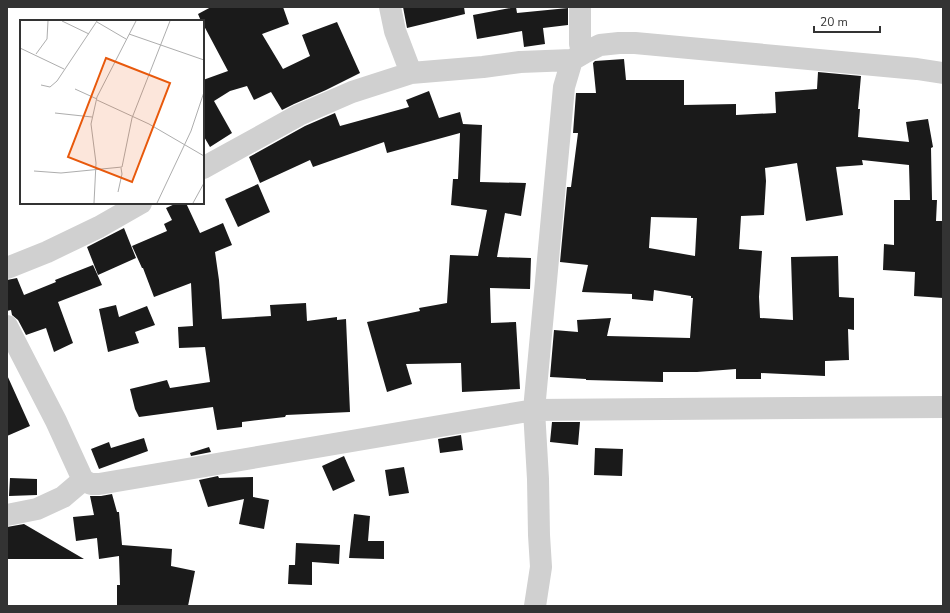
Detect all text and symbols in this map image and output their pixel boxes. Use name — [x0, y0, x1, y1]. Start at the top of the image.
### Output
scale bar — [814, 8, 880, 34]
text: 20 m — [820, 14, 848, 30]
inset map — [20, 20, 204, 204]

